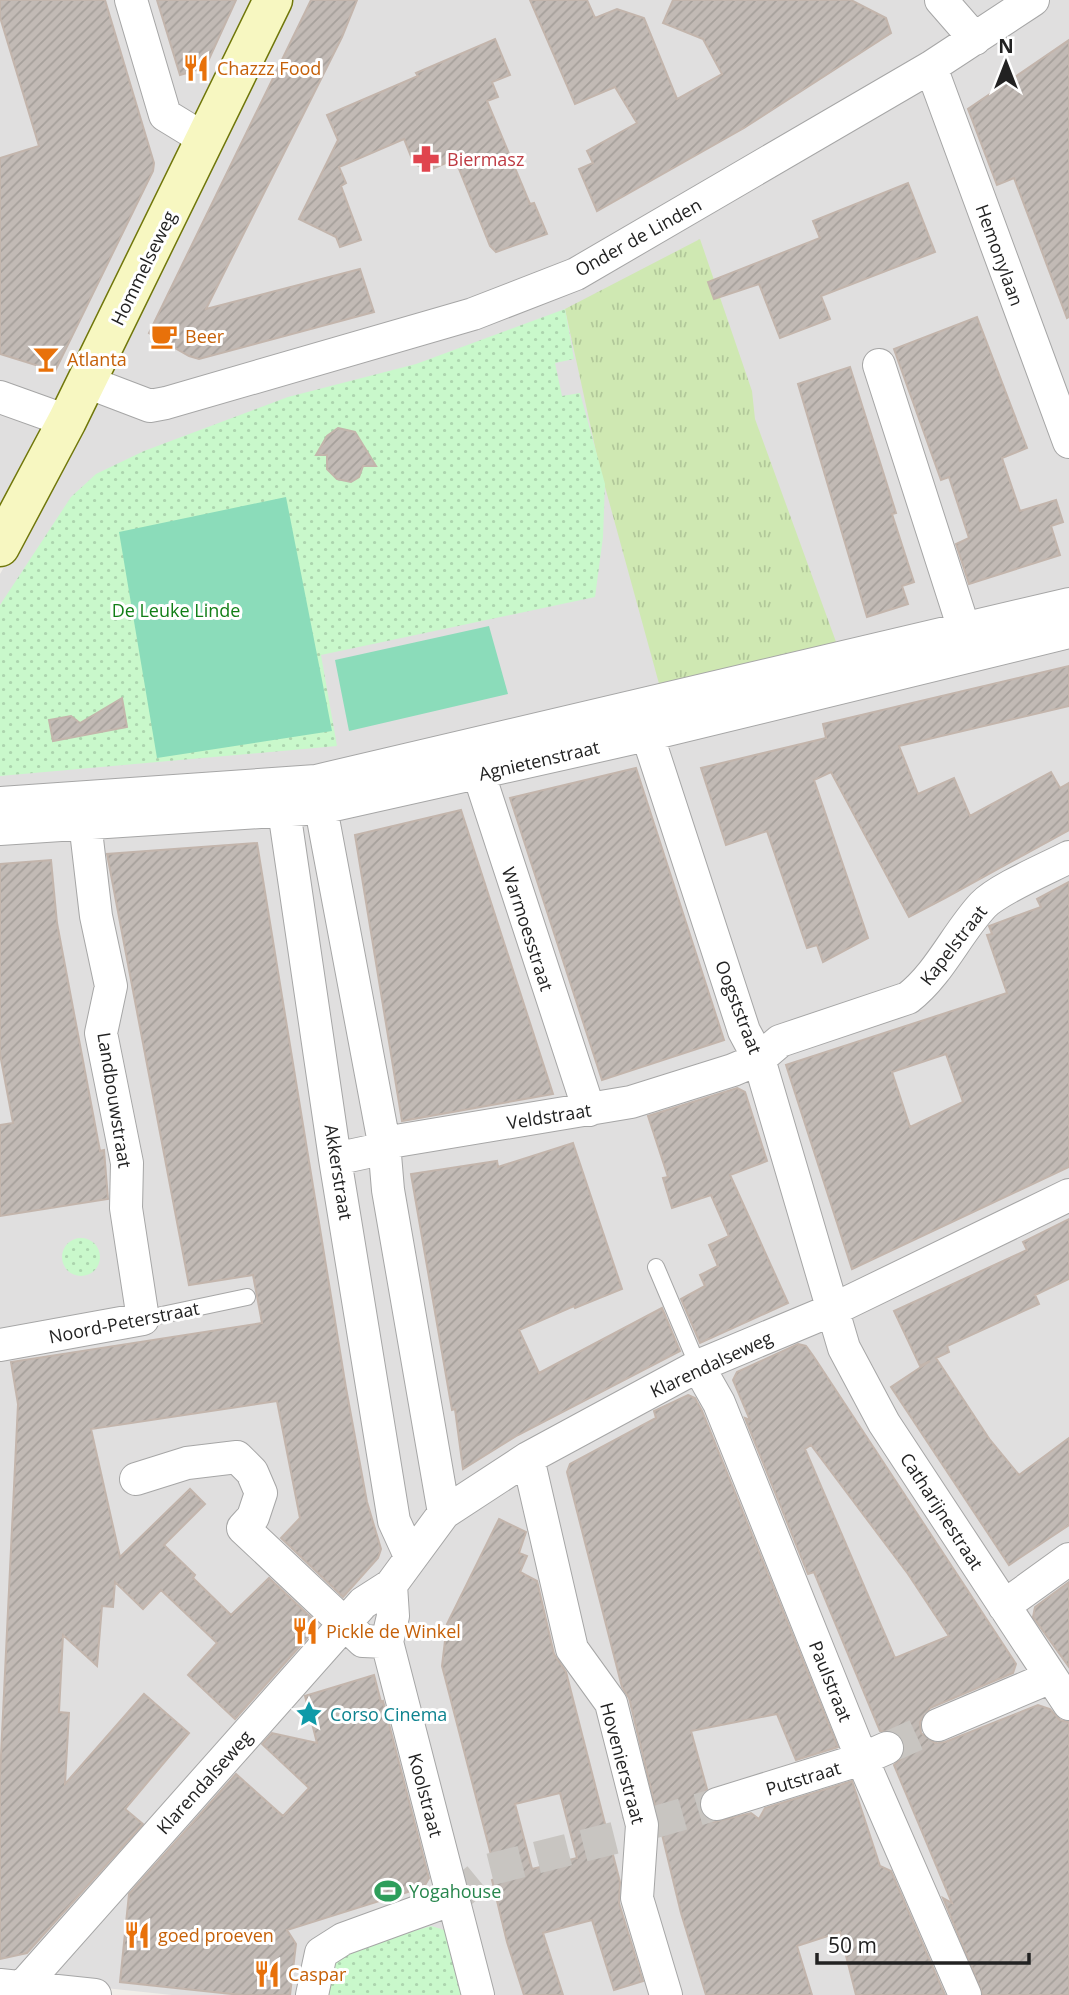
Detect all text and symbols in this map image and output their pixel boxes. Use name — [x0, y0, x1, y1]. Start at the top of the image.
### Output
north arrow — [971, 28, 1041, 98]
text: N — [998, 33, 1014, 59]
restaurant icon: Chazzz Food — [181, 53, 211, 83]
place label: Chazzz Food — [217, 56, 321, 80]
pharmacy icon: Biermasz — [411, 144, 441, 174]
place label: Biermasz — [447, 147, 524, 171]
street label: Onder de Linden — [570, 192, 706, 282]
street label: Hemonylaan — [971, 201, 1029, 309]
street label: Hommelseweg — [105, 207, 181, 329]
cafe icon: Beer — [149, 321, 179, 351]
place label: Beer — [185, 324, 225, 348]
bar icon: Atlanta — [31, 344, 61, 374]
place label: Atlanta — [67, 347, 127, 371]
park label: De Leuke Linde — [112, 598, 240, 622]
street label: Agnietenstraat — [476, 734, 602, 786]
street label: Warmoesstraat — [497, 864, 559, 994]
street label: Kapelstraat — [914, 900, 992, 990]
street label: Oogststraat — [710, 957, 768, 1057]
street label: Landbouwstraat — [92, 1030, 138, 1170]
street label: Veldstraat — [505, 1097, 593, 1135]
street label: Akkerstraat — [320, 1122, 358, 1222]
street label: Noord-Peterstraat — [47, 1296, 201, 1348]
street label: Klarendalseweg — [646, 1325, 776, 1403]
street label: Catharijnestraat — [895, 1448, 989, 1574]
restaurant icon: Pickle de Winkel — [290, 1616, 320, 1646]
place label: Pickle de Winkel — [326, 1619, 461, 1643]
street label: Paulstraat — [804, 1637, 858, 1725]
place icon: Corso Cinema — [294, 1699, 324, 1729]
street label: Hovenierstraat — [595, 1700, 651, 1826]
place label: Corso Cinema — [330, 1702, 447, 1726]
street label: Klarendalseweg — [151, 1725, 257, 1839]
street label: Koolstraat — [403, 1750, 449, 1840]
street label: Putstraat — [763, 1755, 843, 1801]
sports icon: Yogahouse — [373, 1876, 403, 1906]
place label: Yogahouse — [409, 1879, 501, 1903]
restaurant icon: goed proeven — [122, 1920, 152, 1950]
scale bar — [817, 1922, 1029, 1966]
place label: goed proeven — [158, 1923, 274, 1947]
text: 50 m — [828, 1931, 877, 1959]
restaurant icon: Caspar — [252, 1959, 282, 1989]
place label: Caspar — [288, 1962, 347, 1986]

